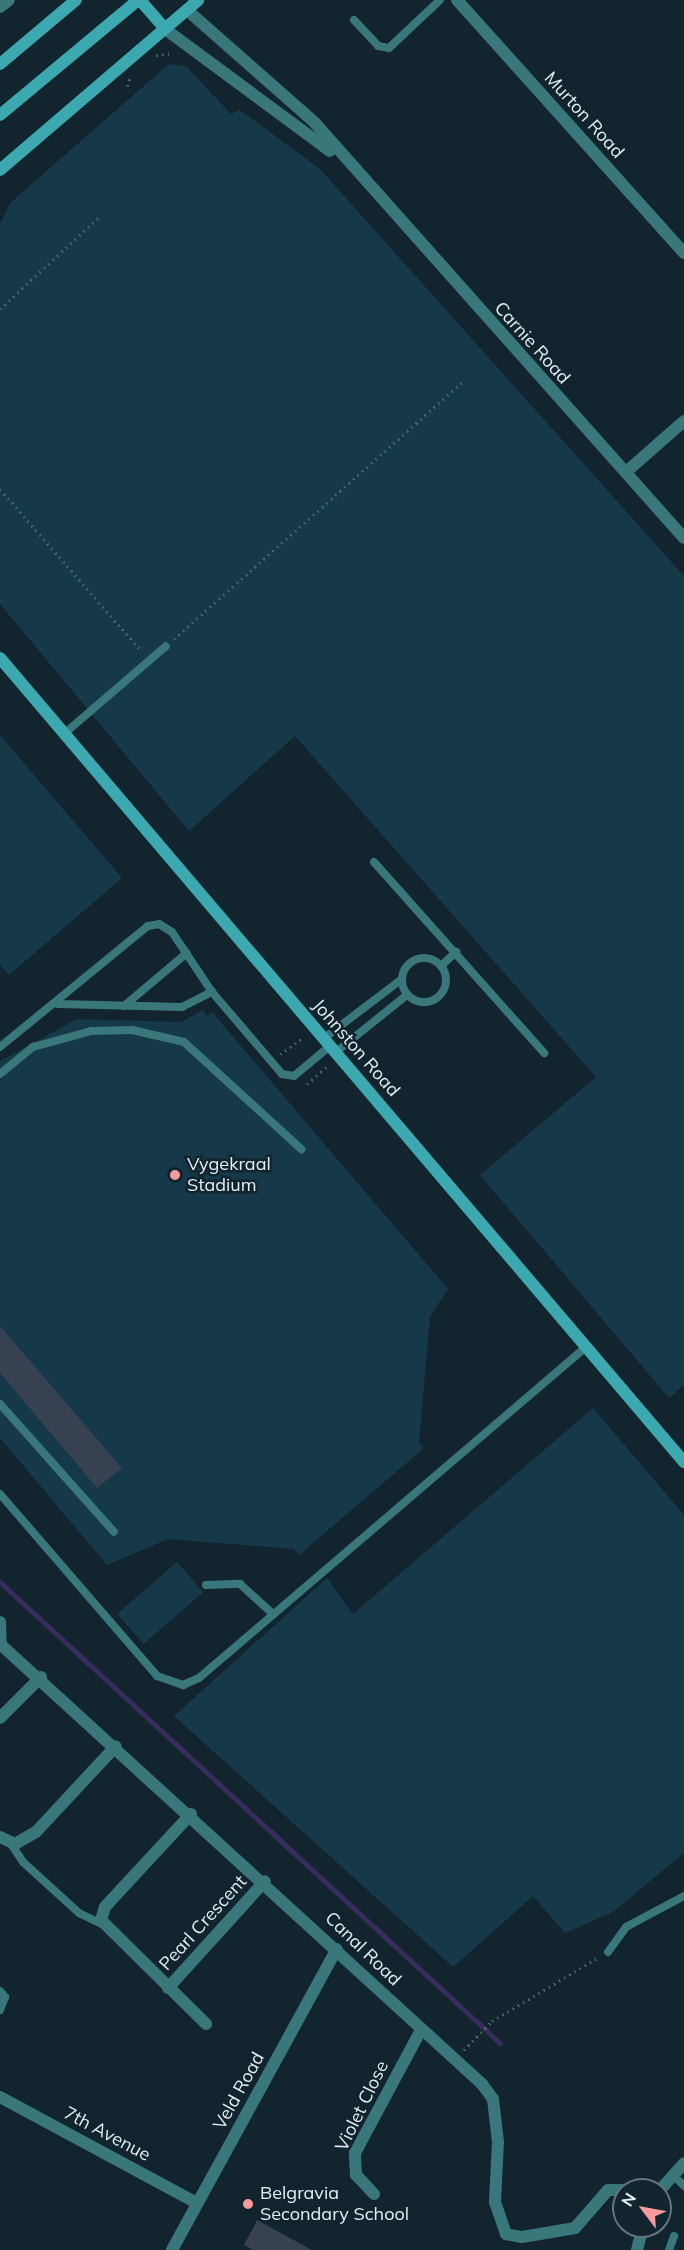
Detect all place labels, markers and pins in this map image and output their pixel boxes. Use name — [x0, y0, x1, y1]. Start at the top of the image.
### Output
place label: Vygekraal Stadium — [187, 1154, 271, 1196]
marker: Vygekraal Stadium — [168, 1168, 182, 1182]
place label: Belgravia Secondary School — [260, 2183, 409, 2226]
marker: Belgravia Secondary School — [241, 2197, 255, 2211]

